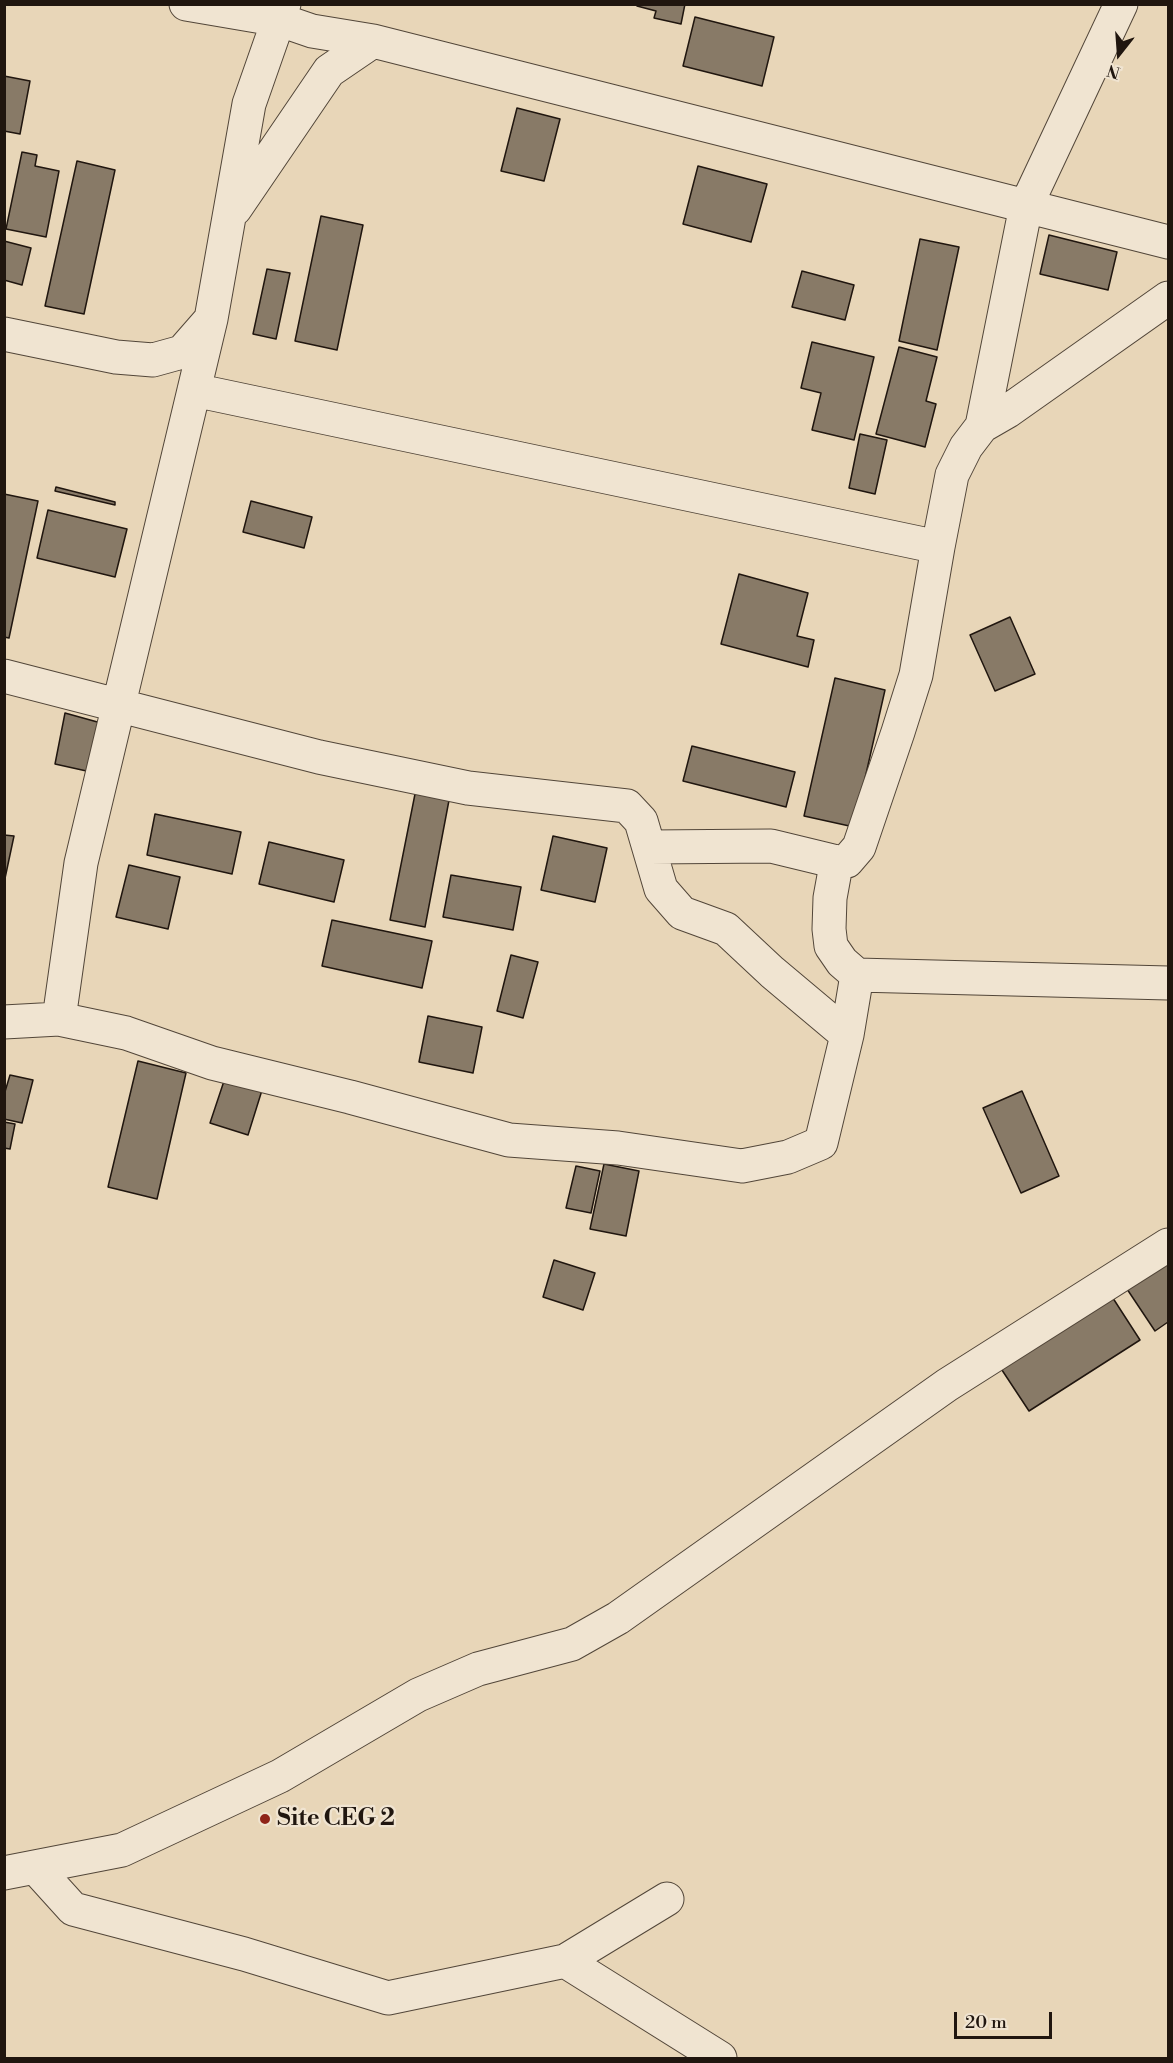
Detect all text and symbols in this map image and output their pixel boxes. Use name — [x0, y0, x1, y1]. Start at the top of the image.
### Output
north arrow — [1089, 24, 1149, 84]
text: N — [1105, 60, 1123, 83]
place label: Site CEG 2 — [277, 1805, 395, 1833]
marker: Site CEG 2 — [258, 1812, 272, 1826]
scale bar — [957, 2000, 1054, 2038]
text: 20 m — [965, 2011, 1007, 2034]

